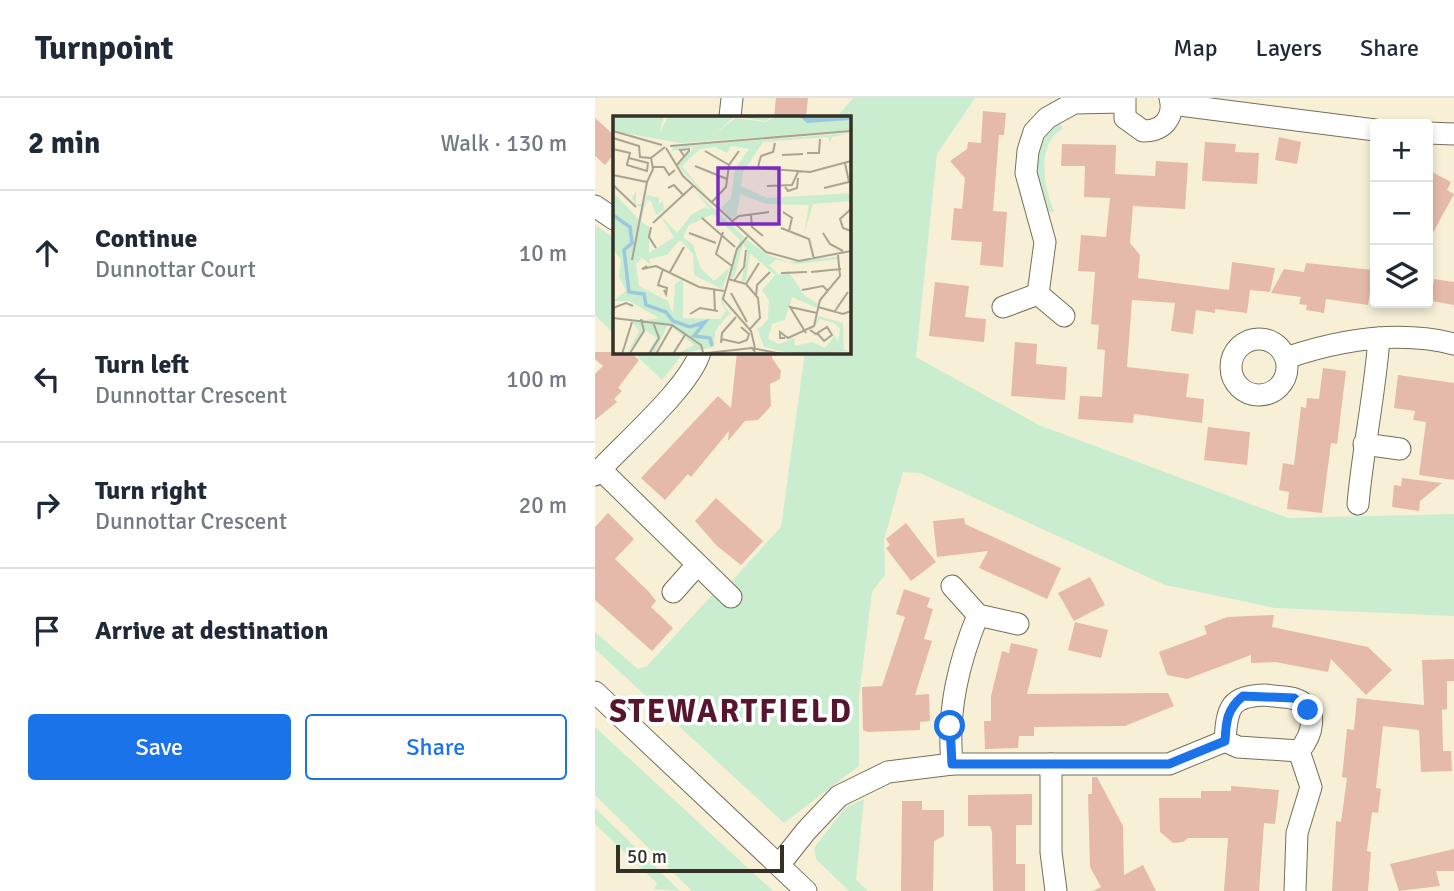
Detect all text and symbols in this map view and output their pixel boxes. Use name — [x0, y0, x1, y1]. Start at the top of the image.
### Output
text: Turnpoint — [35, 28, 173, 69]
text: Map — [1173, 33, 1218, 63]
text: Layers — [1256, 33, 1322, 63]
text: Share — [1360, 33, 1419, 63]
inset map — [613, 116, 851, 354]
map controls — [1370, 119, 1433, 308]
button: + — [1370, 119, 1433, 182]
text: 2 min — [28, 125, 100, 162]
text: Walk · 130 m — [441, 129, 567, 158]
button: − — [1370, 182, 1433, 245]
text: Continue — [95, 223, 197, 255]
icon: ahead — [28, 234, 66, 272]
text: 10 m — [519, 239, 567, 268]
button: layers — [1370, 245, 1433, 308]
text: Dunnottar Court — [95, 255, 256, 284]
text: Turn left — [95, 349, 189, 381]
icon: left — [28, 360, 66, 398]
text: 100 m — [506, 365, 567, 394]
text: Dunnottar Crescent — [95, 381, 287, 410]
text: Turn right — [95, 475, 207, 507]
icon: right — [28, 486, 66, 524]
text: 20 m — [519, 491, 567, 520]
text: Dunnottar Crescent — [95, 507, 287, 536]
icon: arrive — [28, 612, 66, 650]
text: Arrive at destination — [95, 615, 328, 647]
district label: STEWARTFIELD — [609, 692, 853, 731]
route end — [1292, 694, 1323, 725]
route start — [934, 710, 965, 741]
button: Save — [28, 714, 291, 780]
button: Share — [305, 714, 567, 780]
scale bar — [616, 842, 784, 874]
text: 50 m — [627, 845, 667, 869]

